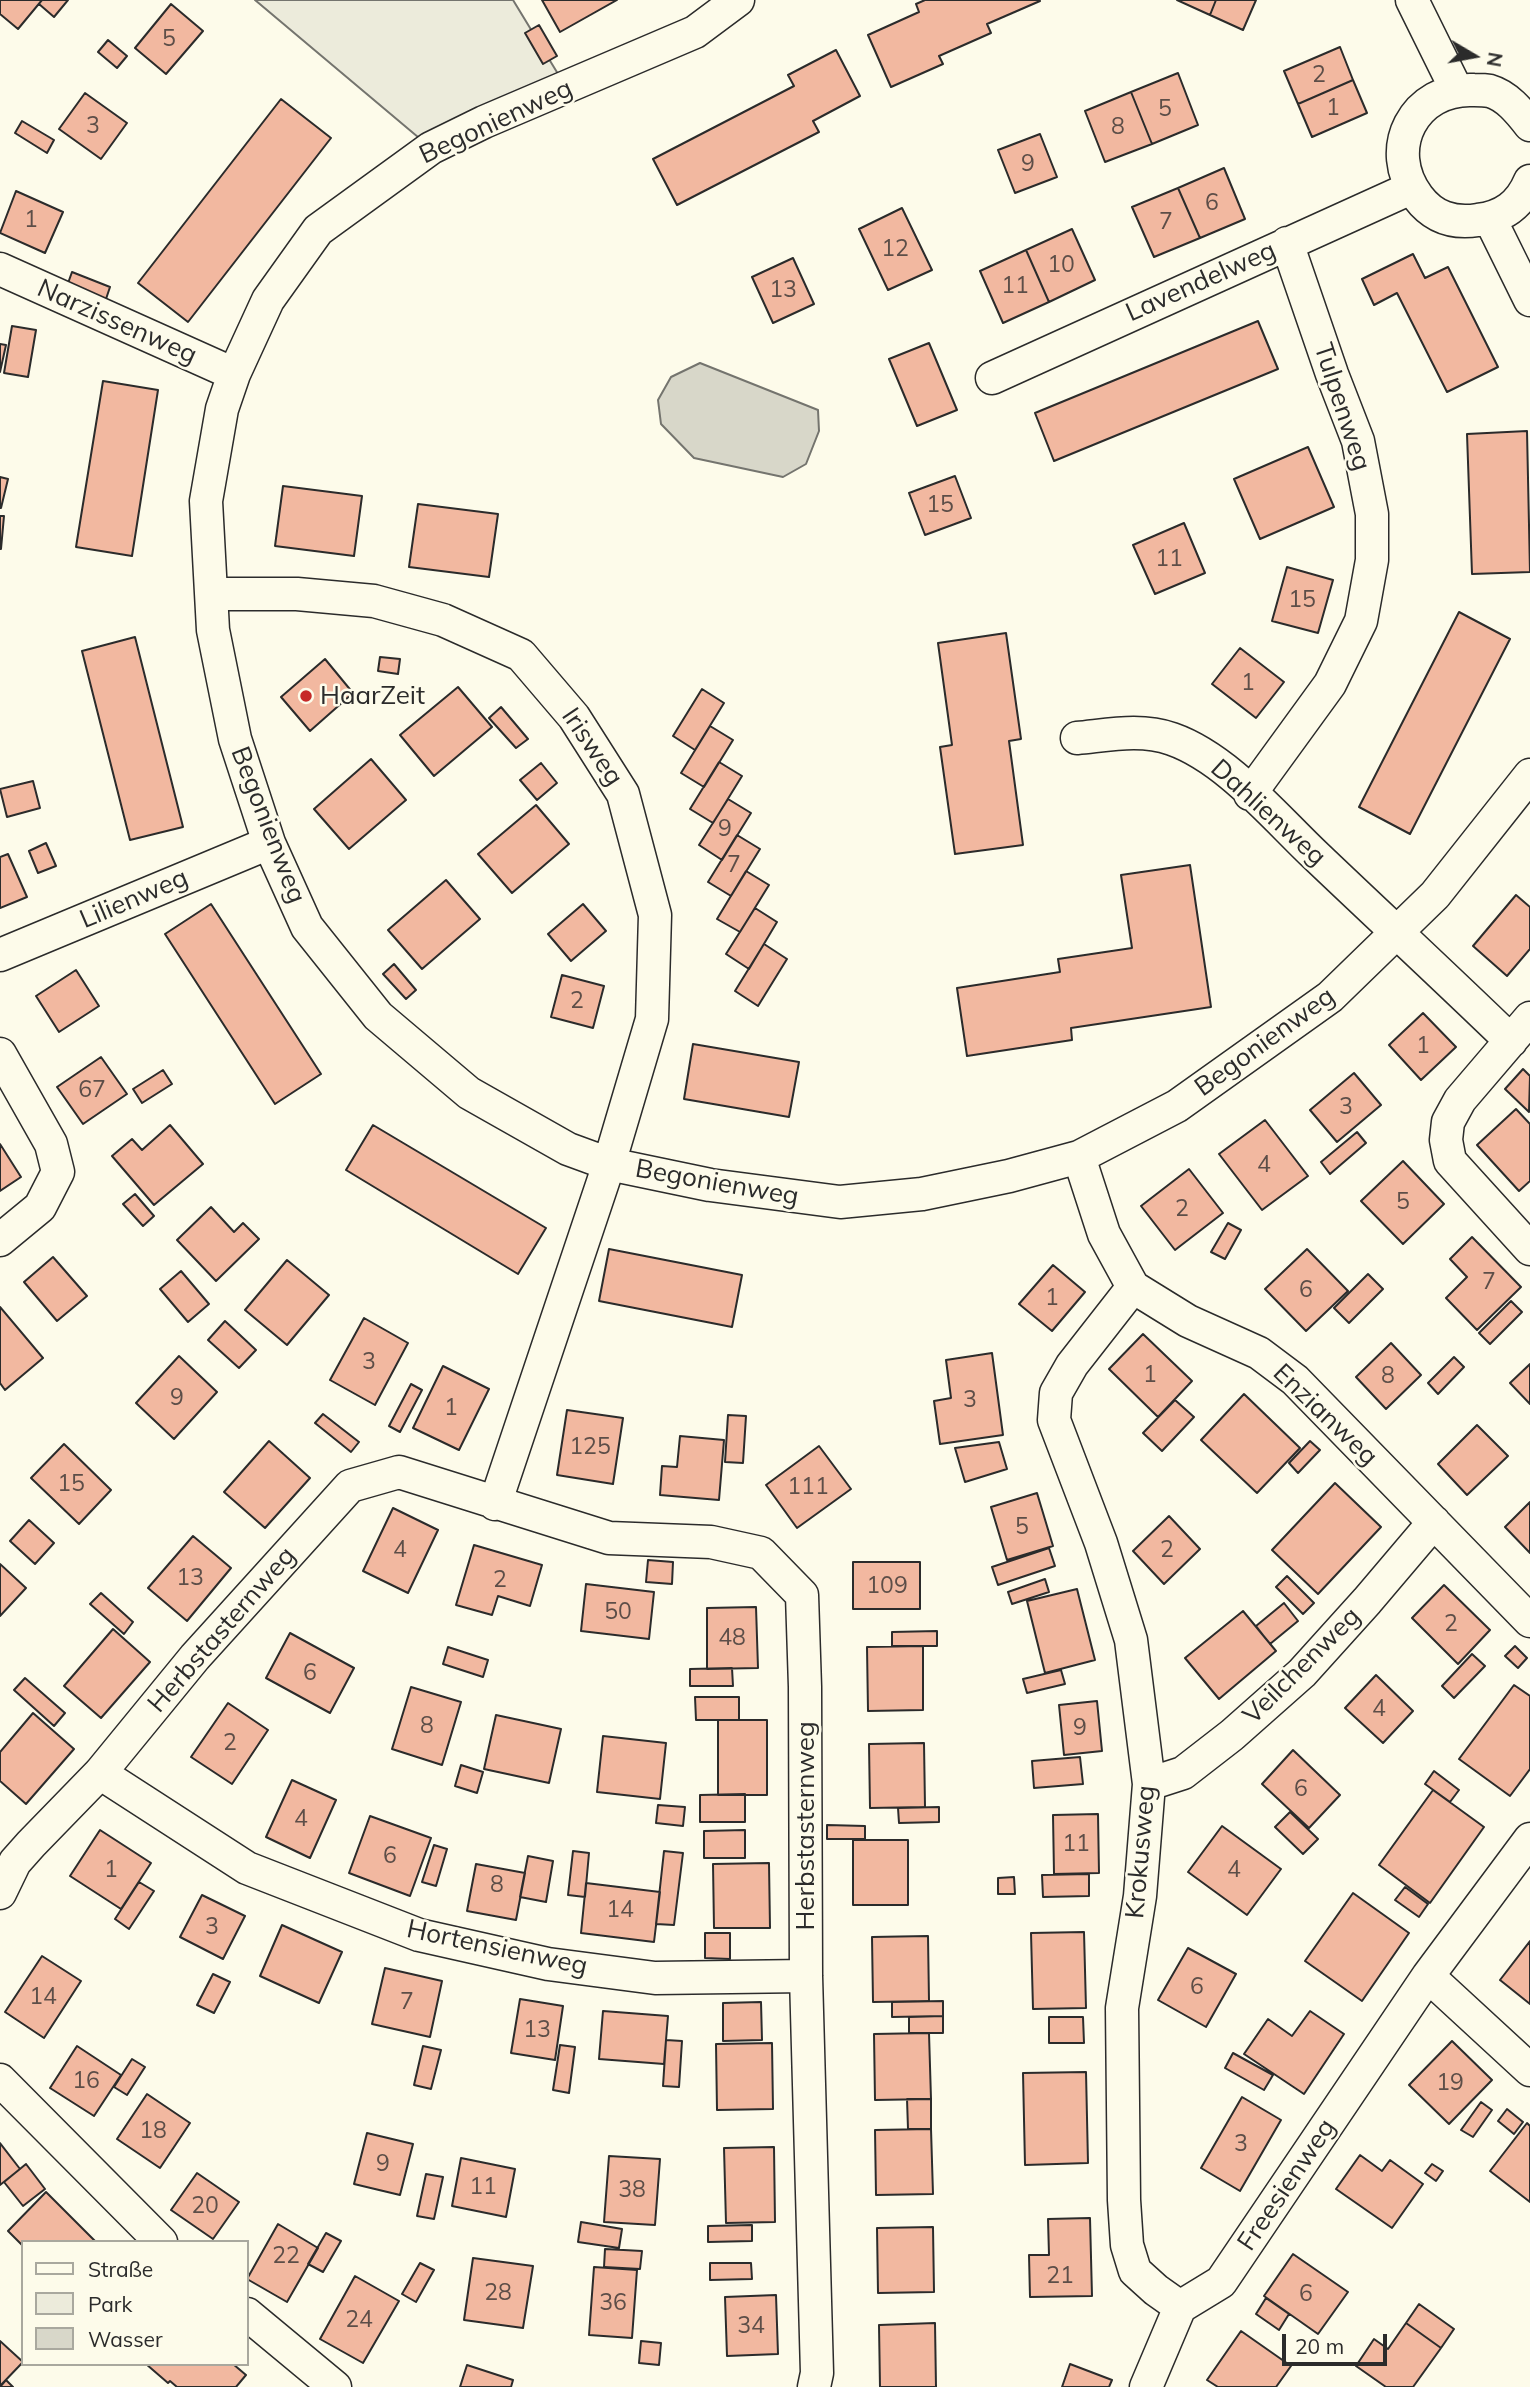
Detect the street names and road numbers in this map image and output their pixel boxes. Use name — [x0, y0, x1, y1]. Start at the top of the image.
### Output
street label: Begonienweg — [415, 73, 577, 171]
street label: Lavendelweg — [1121, 235, 1281, 329]
street label: Narzissenweg — [32, 273, 202, 371]
street label: Tulpenweg — [1307, 339, 1377, 475]
street label: Irisweg — [555, 702, 629, 792]
street label: Begonienweg — [224, 742, 312, 908]
street label: Dahlienweg — [1204, 753, 1332, 873]
street label: Lilienweg — [75, 862, 193, 936]
street label: Begonienweg — [1189, 981, 1341, 1103]
street label: Begonienweg — [633, 1153, 801, 1213]
street label: Enzianweg — [1266, 1358, 1384, 1472]
street label: Herbstasternweg — [142, 1541, 302, 1719]
street label: Veilchenweg — [1237, 1601, 1367, 1731]
street label: Herbstasternweg — [790, 1721, 822, 1931]
street label: Krokusweg — [1120, 1784, 1162, 1920]
street label: Hortensienweg — [404, 1914, 590, 1982]
street label: Freesienweg — [1231, 2113, 1343, 2257]

